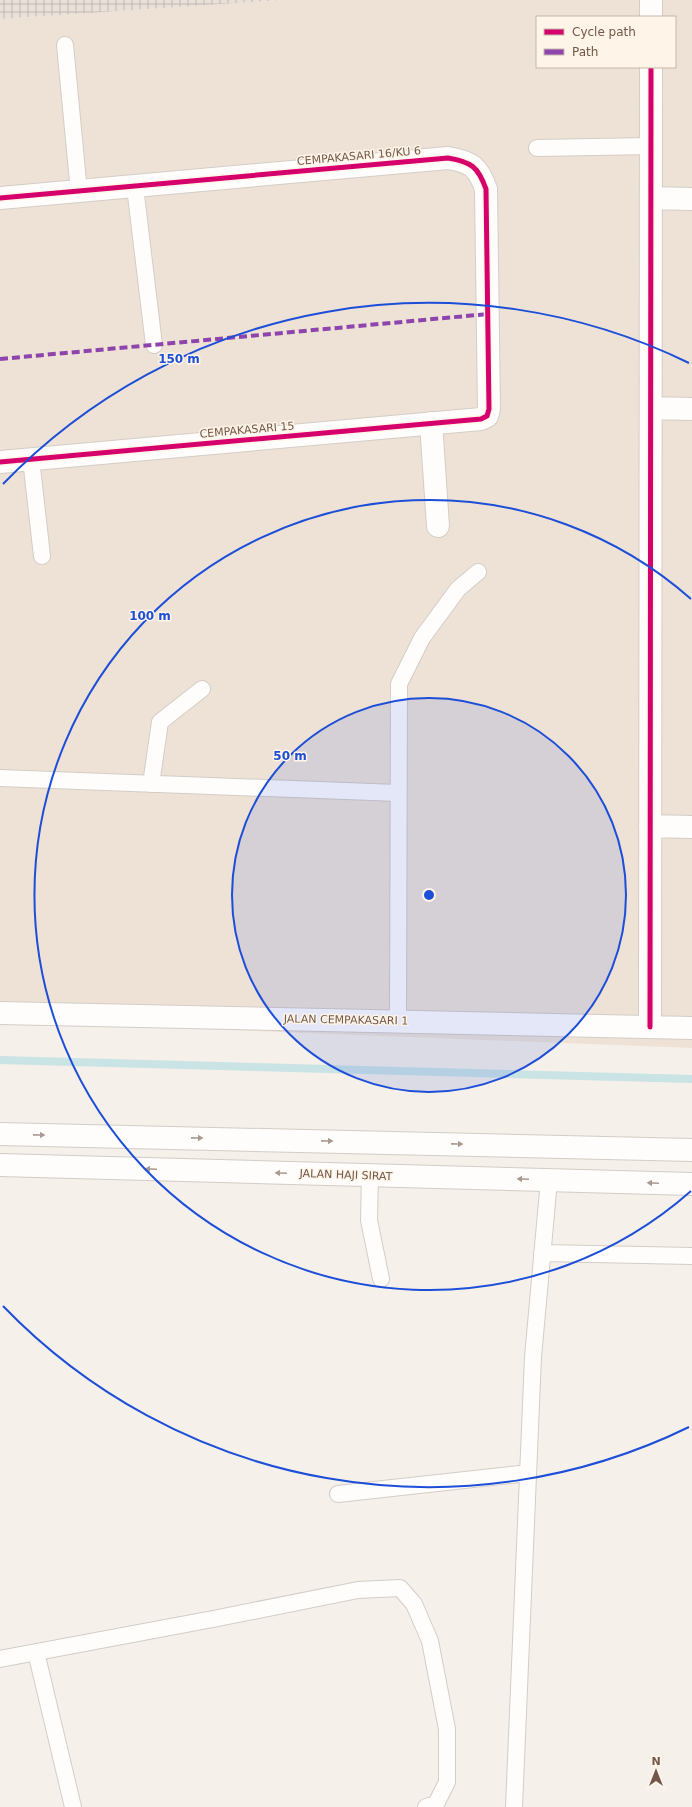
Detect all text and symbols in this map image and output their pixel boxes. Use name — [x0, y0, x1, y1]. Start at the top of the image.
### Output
legend — [536, 16, 676, 68]
text: Cycle path — [572, 25, 636, 39]
text: Path — [572, 45, 598, 59]
street label: CEMPAKASARI 16/KU 6 — [296, 144, 422, 168]
text: 150 m — [158, 352, 200, 366]
street label: CEMPAKASARI 15 — [199, 419, 295, 441]
text: 100 m — [129, 609, 171, 623]
text: 50 m — [273, 749, 307, 763]
centre of rings — [422, 888, 436, 902]
street label: JALAN CEMPAKASARI 1 — [283, 1012, 408, 1028]
one-way arrow — [33, 1131, 45, 1138]
one-way arrow — [191, 1135, 204, 1141]
one-way arrow — [321, 1138, 333, 1145]
one-way arrow — [451, 1141, 463, 1148]
one-way arrow — [145, 1166, 157, 1173]
street label: JALAN HAJI SIRAT — [298, 1167, 393, 1183]
one-way arrow — [274, 1170, 287, 1176]
one-way arrow — [517, 1176, 529, 1183]
one-way arrow — [646, 1180, 659, 1186]
north arrow — [636, 1751, 676, 1791]
text: N — [651, 1755, 661, 1768]

